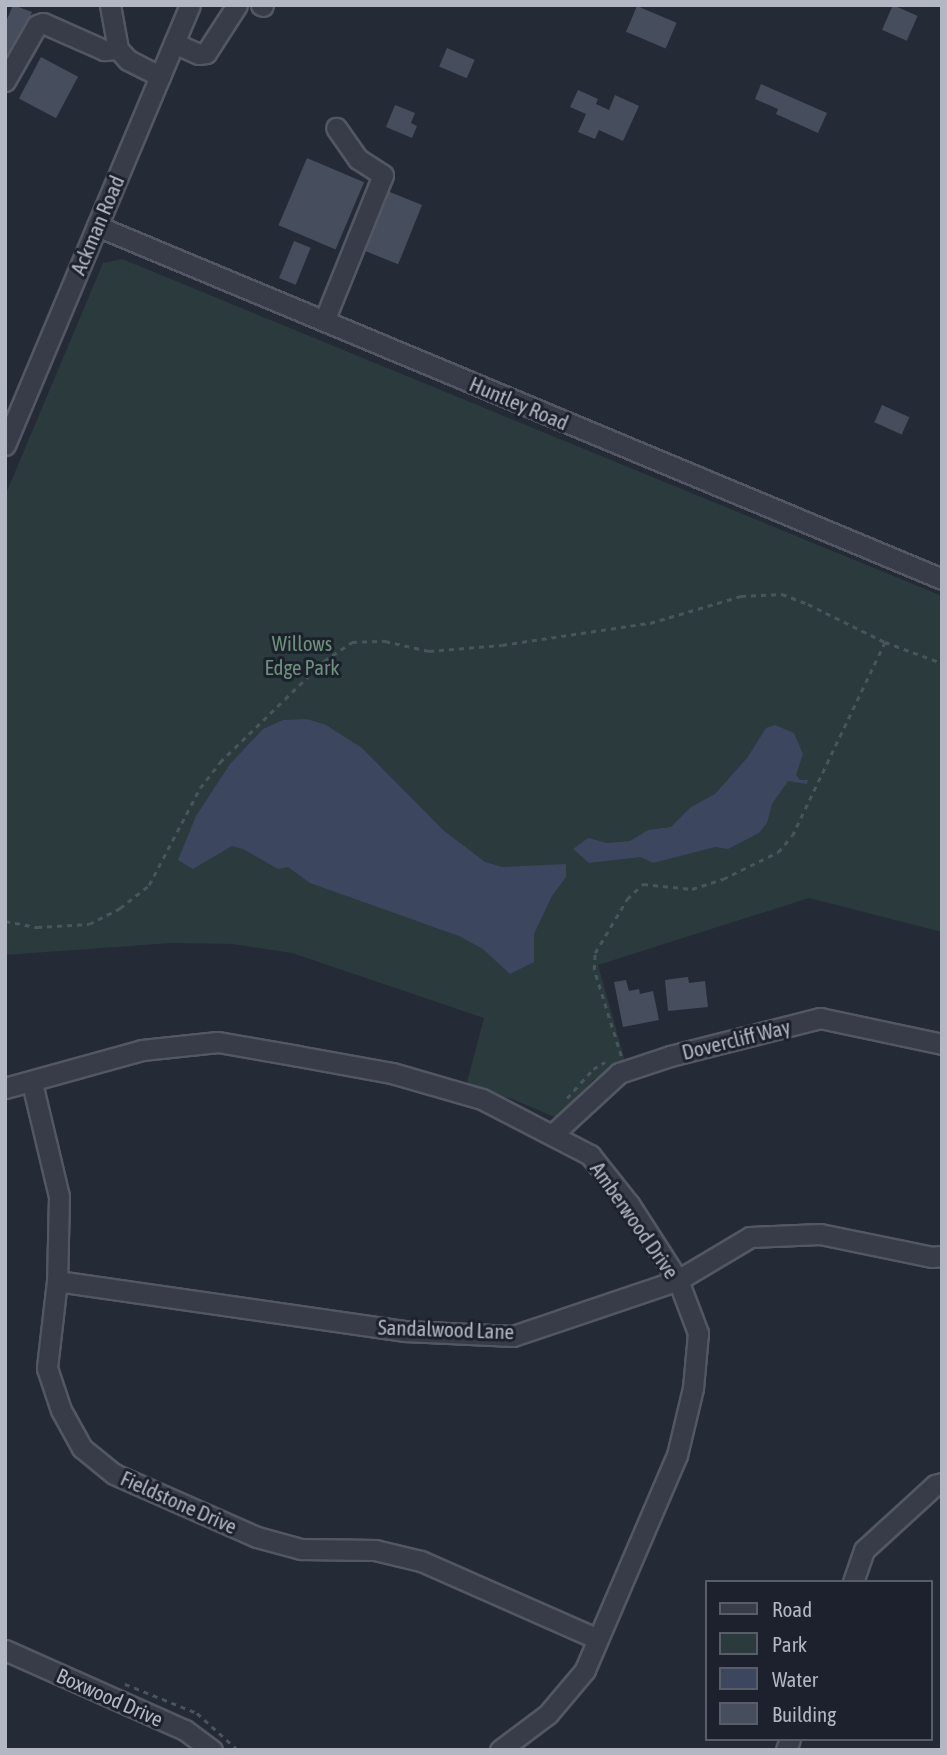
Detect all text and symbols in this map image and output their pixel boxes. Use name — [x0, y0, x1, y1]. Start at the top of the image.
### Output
street label: Ackman Road — [65, 172, 129, 278]
street label: Huntley Road — [466, 371, 572, 435]
park label: Willows Edge Park — [265, 630, 339, 680]
street label: Dovercliff Way — [679, 1013, 793, 1065]
street label: Amberwood Drive — [585, 1157, 685, 1283]
street label: Sandalwood Lane — [377, 1314, 515, 1344]
street label: Fieldstone Drive — [117, 1465, 241, 1539]
legend — [706, 1580, 933, 1741]
text: Road — [772, 1597, 812, 1621]
text: Park — [772, 1632, 807, 1656]
street label: Boxwood Drive — [53, 1662, 167, 1732]
text: Water — [772, 1667, 818, 1691]
text: Building — [772, 1702, 836, 1726]

